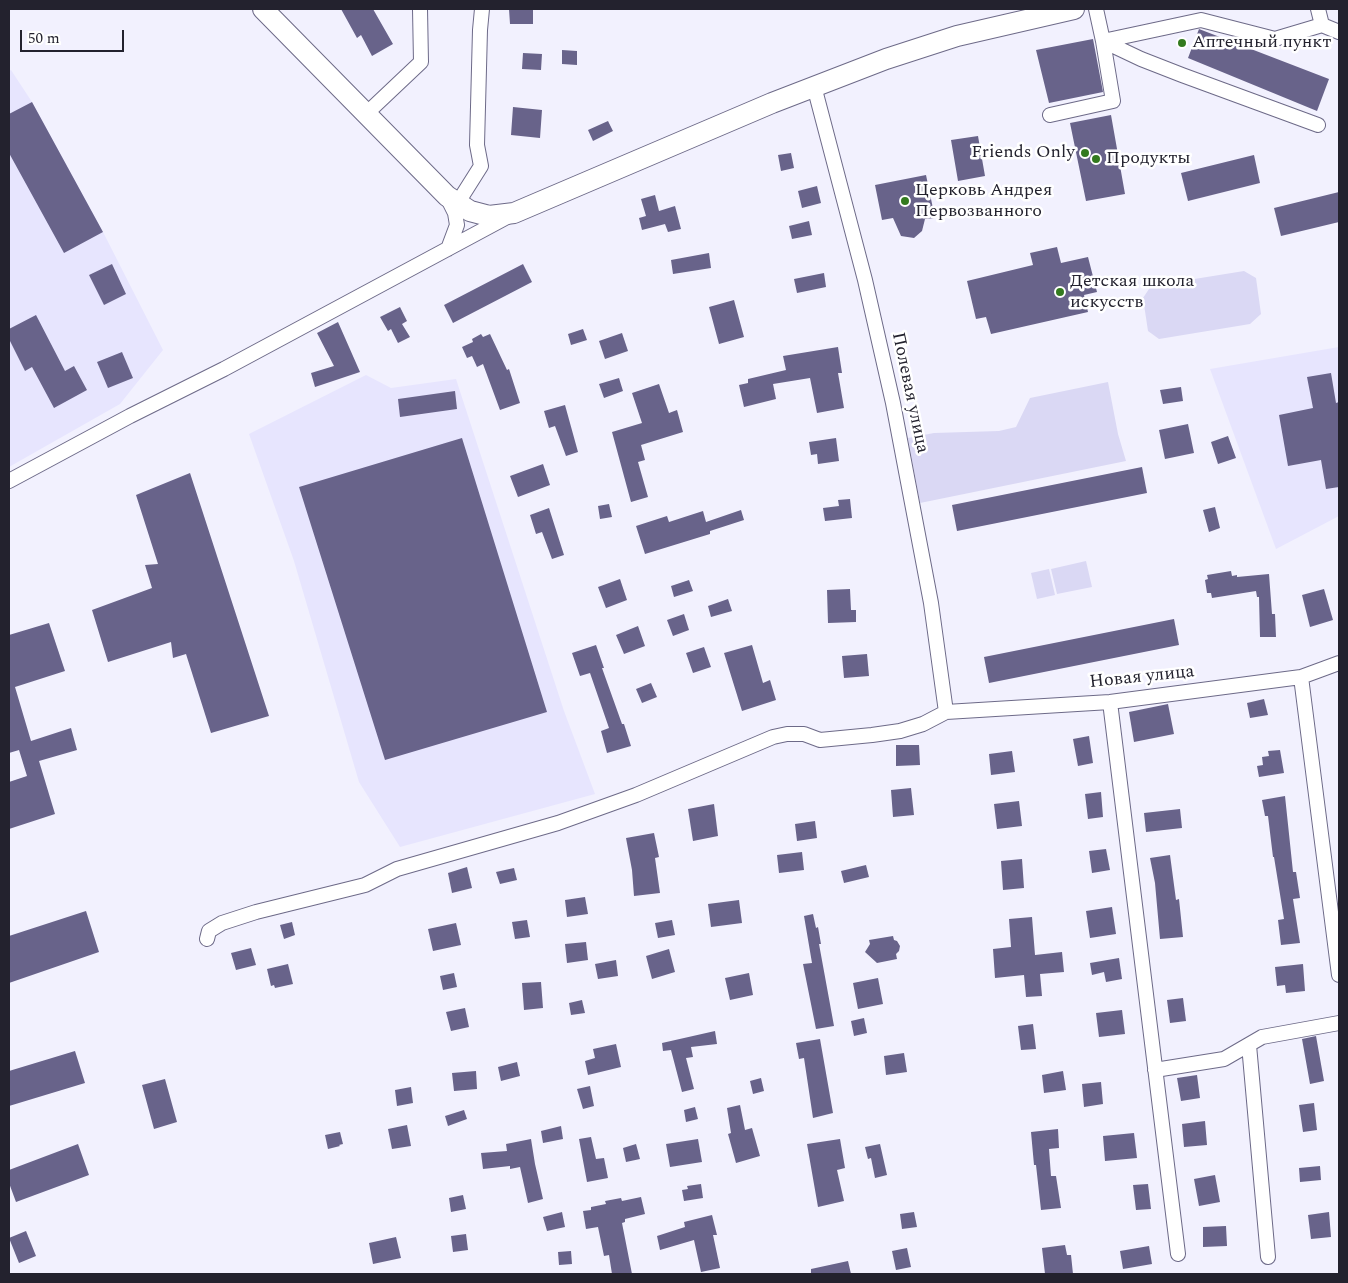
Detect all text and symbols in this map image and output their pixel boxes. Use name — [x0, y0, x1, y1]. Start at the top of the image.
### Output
scale bar — [22, 20, 126, 52]
text: 50 m — [28, 27, 60, 50]
place label: Аптечный пункт — [1192, 32, 1331, 54]
marker: Аптечный пункт — [1176, 37, 1188, 49]
place label: Friends Only — [971, 142, 1075, 164]
marker: Friends Only — [1079, 147, 1091, 159]
place label: Продукты — [1106, 148, 1191, 170]
marker: Продукты — [1090, 153, 1102, 165]
place label: Церковь Андрея Первозванного — [915, 180, 1052, 222]
marker: Церковь Андрея Первозванного — [899, 195, 911, 207]
place label: Детская школа искусств — [1070, 271, 1194, 314]
marker: Детская школа искусств — [1054, 286, 1066, 298]
street label: Полевая улица — [886, 331, 932, 455]
street label: Новая улица — [1089, 662, 1195, 694]

